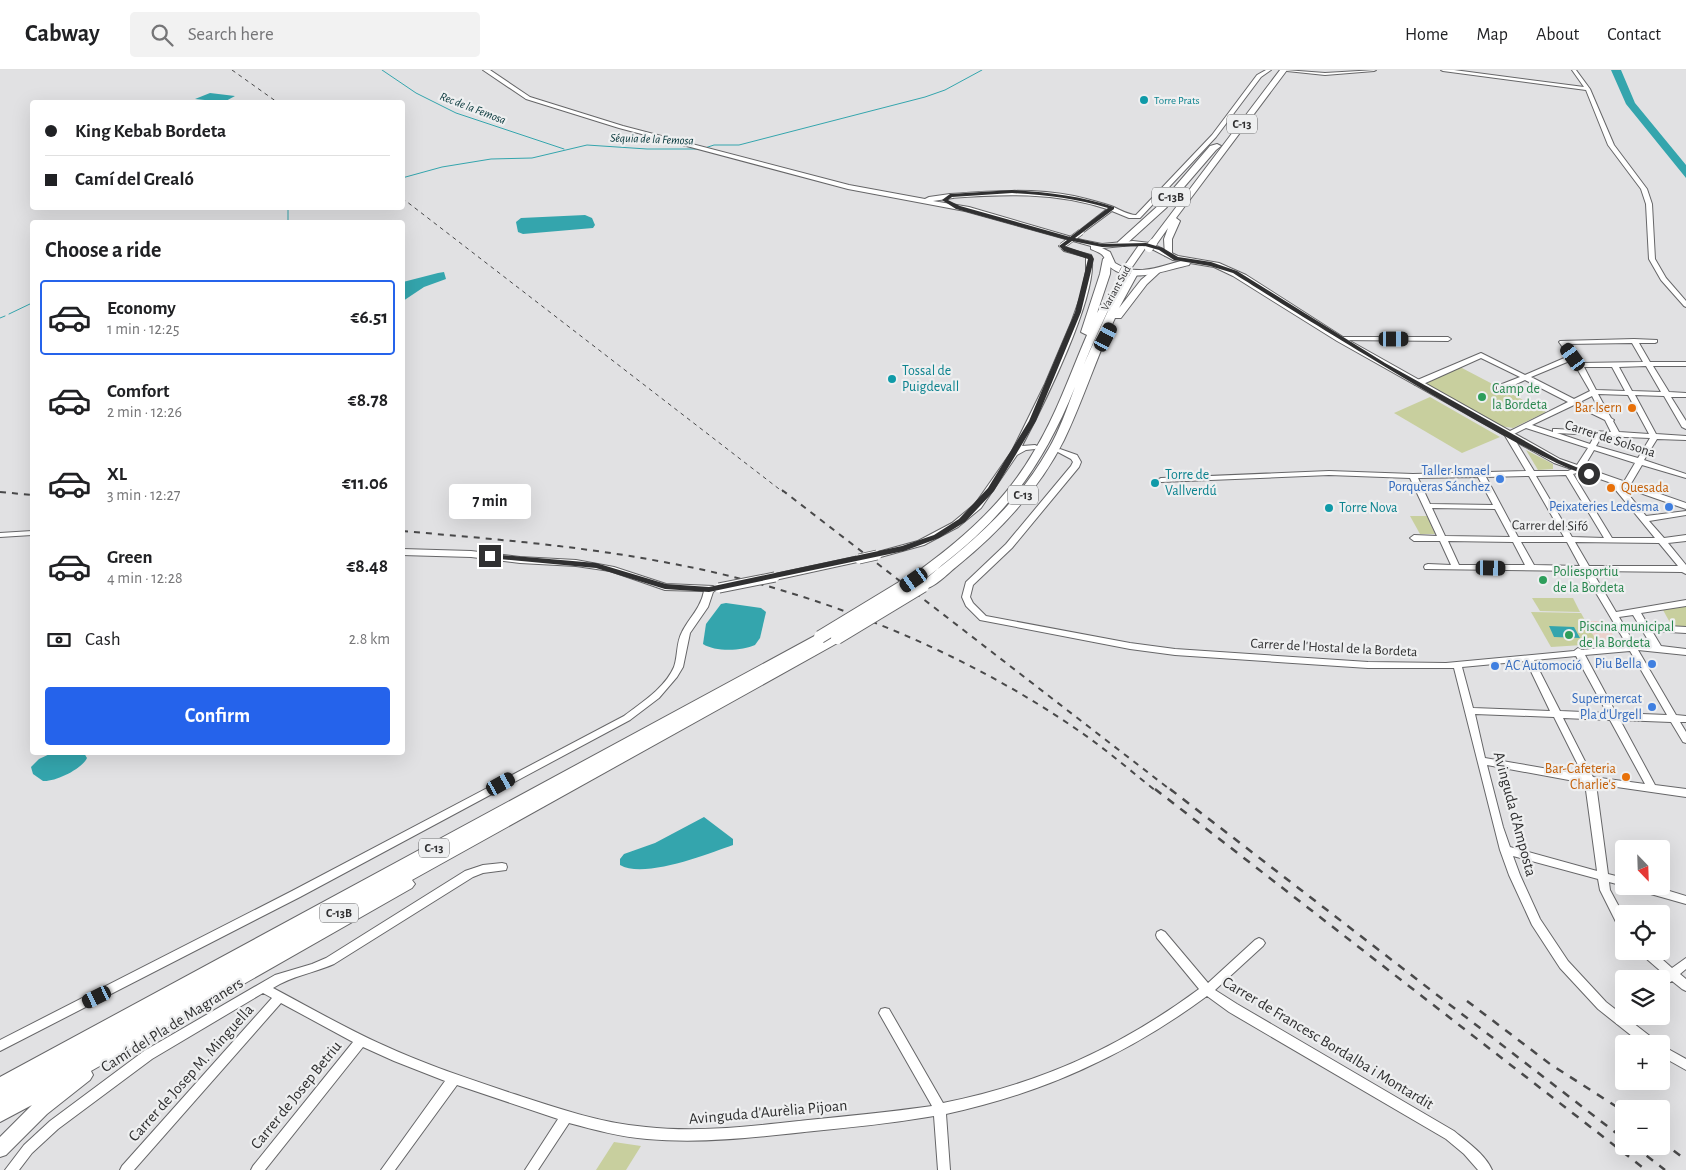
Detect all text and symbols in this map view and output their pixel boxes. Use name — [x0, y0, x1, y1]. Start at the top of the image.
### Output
search box — [130, 12, 480, 57]
icon: search — [148, 21, 176, 49]
text: Cabway — [25, 22, 100, 46]
text: Search here — [188, 25, 274, 44]
text: Home — [1405, 26, 1448, 44]
text: Map — [1476, 26, 1508, 44]
text: About — [1536, 26, 1579, 44]
text: Contact — [1607, 26, 1661, 44]
water label: Rec de la Femosa — [438, 90, 508, 126]
marker: Torre Prats — [1138, 94, 1150, 106]
place label: Torre Prats — [1154, 95, 1200, 106]
road number: C-13 — [1227, 114, 1257, 134]
text: King Kebab Bordeta — [75, 122, 226, 141]
water label: Séquia de la Femosa — [610, 132, 694, 147]
text: Camí del Grealó — [75, 170, 194, 189]
road number: C-13B — [1152, 188, 1190, 206]
text: Choose a ride — [45, 239, 161, 261]
street label: Variant Sud — [1099, 264, 1133, 312]
icon: car — [47, 295, 92, 340]
text: Economy — [107, 299, 176, 318]
text: €6.51 — [351, 308, 388, 327]
car — [1092, 320, 1119, 354]
text: 1 min · 12:25 — [107, 321, 179, 337]
car — [1379, 332, 1409, 347]
car — [1558, 340, 1587, 374]
place label: Tossal de Puigdevall — [902, 364, 959, 394]
marker: Tossal de Puigdevall — [886, 373, 898, 385]
icon: car — [47, 378, 92, 423]
text: Comfort — [107, 382, 169, 401]
place label: Camp de la Bordeta — [1492, 382, 1548, 412]
text: €8.78 — [348, 391, 388, 410]
marker: Camp de la Bordeta — [1476, 391, 1488, 403]
place label: Bar Isern — [1574, 401, 1622, 415]
marker: Bar Isern — [1626, 402, 1638, 414]
text: 2 min · 12:26 — [107, 404, 182, 420]
street label: Carrer de Solsona — [1563, 418, 1657, 460]
icon: car — [47, 461, 92, 506]
route start — [1578, 463, 1600, 485]
place label: Taller Ismael Porqueras Sánchez — [1388, 464, 1490, 494]
text: XL — [107, 465, 127, 484]
place label: Torre de Vallverdú — [1165, 468, 1217, 498]
marker: Taller Ismael Porqueras Sánchez — [1494, 473, 1506, 485]
text: €11.06 — [342, 474, 388, 493]
marker: Torre de Vallverdú — [1149, 477, 1161, 489]
place label: Quesada — [1621, 481, 1669, 495]
marker: Quesada — [1605, 482, 1617, 494]
callout: 7 min — [449, 484, 531, 518]
road number: C-13 — [1008, 486, 1038, 504]
text: 3 min · 12:27 — [107, 487, 181, 503]
text: 7 min — [473, 493, 507, 509]
place label: Peixateries Ledesma — [1549, 500, 1660, 514]
place label: Torre Nova — [1339, 501, 1398, 515]
marker: Peixateries Ledesma — [1663, 501, 1675, 513]
marker: Torre Nova — [1323, 502, 1335, 514]
street label: Carrer del Sifó — [1512, 518, 1588, 534]
icon: car — [47, 544, 92, 589]
route end — [479, 545, 501, 567]
text: Green — [107, 548, 153, 567]
text: €8.48 — [346, 557, 388, 576]
car — [1475, 560, 1506, 576]
car — [897, 565, 930, 595]
place label: Poliesportiu de la Bordeta — [1553, 565, 1625, 595]
text: 4 min · 12:28 — [107, 570, 183, 586]
marker: Poliesportiu de la Bordeta — [1537, 574, 1549, 586]
place label: Piscina municipal de la Bordeta — [1579, 620, 1674, 650]
icon: cash — [45, 626, 73, 654]
marker: Piscina municipal de la Bordeta — [1563, 629, 1575, 641]
text: Cash — [85, 630, 121, 649]
text: 2.8 km — [349, 631, 390, 647]
street label: Carrer de l'Hostal de la Bordeta — [1250, 637, 1418, 659]
place label: Piu Bella — [1595, 657, 1643, 671]
marker: Piu Bella — [1646, 658, 1658, 670]
place label: AC Automoció — [1505, 659, 1582, 673]
marker: AC Automoció — [1489, 660, 1501, 672]
button: Confirm — [45, 687, 390, 745]
place label: Supermercat Pla d'Urgell — [1572, 692, 1643, 722]
marker: Supermercat Pla d'Urgell — [1646, 701, 1658, 713]
street label: Avinguda d'Amposta — [1491, 750, 1539, 878]
place label: Bar-Cafeteria Charlie's — [1545, 762, 1617, 792]
car — [484, 770, 517, 798]
marker: Bar-Cafeteria Charlie's — [1620, 771, 1632, 783]
road number: C-13 — [419, 838, 449, 858]
north arrow — [1615, 840, 1670, 895]
map controls — [1615, 840, 1670, 1155]
road number: C-13B — [320, 904, 358, 922]
button: locate — [1615, 905, 1670, 960]
button: layers — [1615, 970, 1670, 1025]
street label: Carrer de Francesc Bordalba i Montardit — [1220, 974, 1436, 1112]
street label: Camí del Pla de Magraners — [98, 975, 246, 1075]
car — [80, 984, 113, 1010]
street label: Carrer de Josep M. Minguella — [125, 1001, 257, 1145]
button: + — [1615, 1035, 1670, 1090]
street label: Carrer de Josep Betriu — [248, 1038, 344, 1152]
street label: Avinguda d'Aurèlia Pijoan — [688, 1097, 848, 1128]
button: − — [1615, 1100, 1670, 1155]

